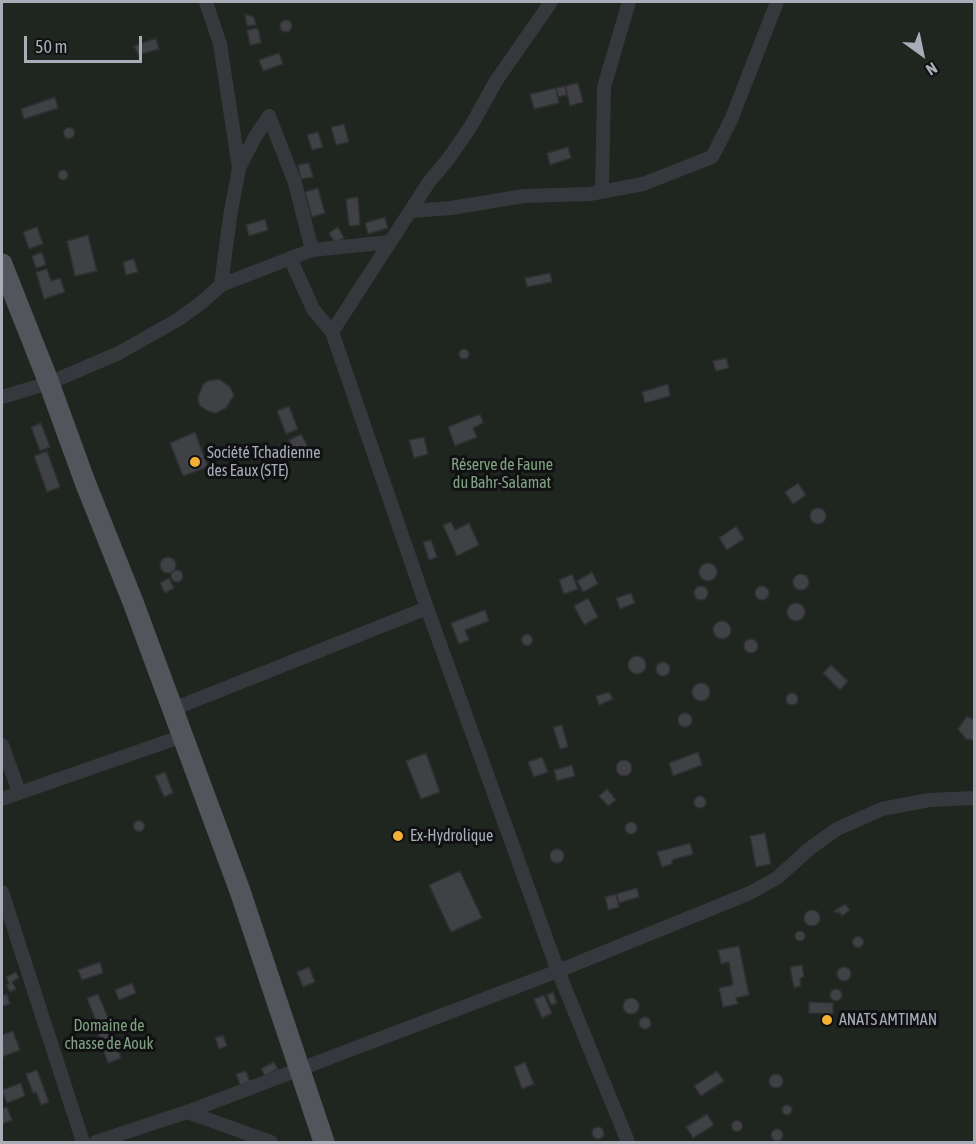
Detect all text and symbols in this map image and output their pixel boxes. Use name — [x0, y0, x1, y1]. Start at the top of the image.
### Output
scale bar — [27, 24, 146, 62]
north arrow — [892, 24, 952, 84]
text: 50 m — [35, 36, 67, 57]
text: N — [923, 59, 941, 79]
place label: Société Tchadienne des Eaux (STE) — [207, 443, 321, 481]
marker: Société Tchadienne des Eaux (STE) — [188, 455, 202, 469]
park label: Réserve de Faune du Bahr-Salamat — [451, 455, 553, 493]
place label: Ex-Hydrolique — [410, 826, 493, 846]
marker: Ex-Hydrolique — [391, 829, 405, 843]
place label: ANATS AMTIMAN — [839, 1010, 937, 1030]
marker: ANATS AMTIMAN — [820, 1013, 834, 1027]
park label: Domaine de chasse de Aouk — [64, 1016, 154, 1054]

